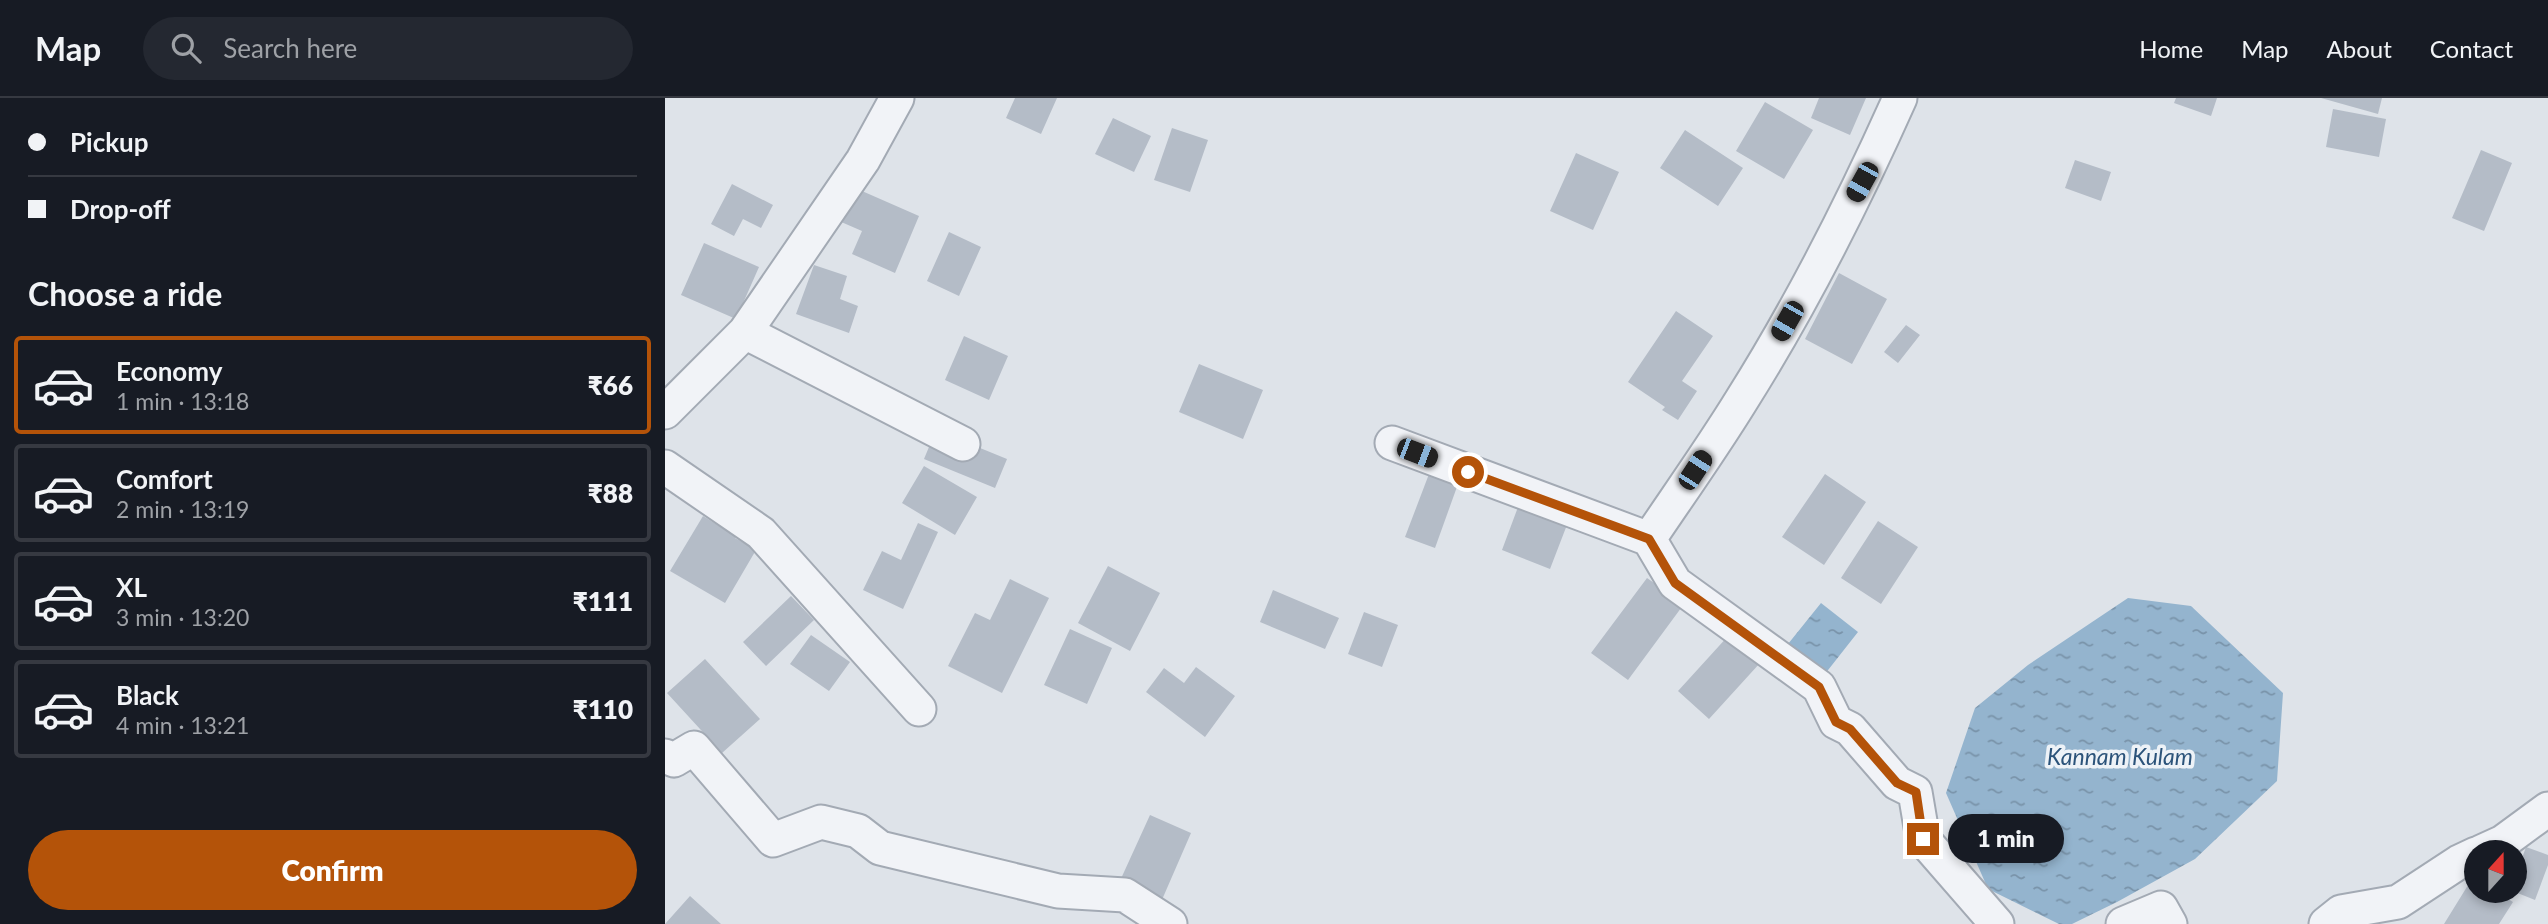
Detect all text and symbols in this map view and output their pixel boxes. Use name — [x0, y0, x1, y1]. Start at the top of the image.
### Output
search box — [143, 17, 633, 80]
text: Map — [35, 28, 101, 68]
icon: search — [167, 29, 205, 67]
text: Search here — [223, 32, 357, 64]
text: Home — [2139, 34, 2203, 63]
text: Map — [2241, 34, 2289, 63]
text: About — [2327, 34, 2392, 63]
text: Contact — [2430, 34, 2513, 63]
text: Pickup — [70, 126, 149, 158]
car — [1843, 159, 1882, 205]
text: Drop-off — [70, 193, 171, 225]
text: Choose a ride — [28, 274, 222, 313]
car — [1768, 298, 1807, 344]
icon: car — [32, 354, 95, 417]
text: Economy — [116, 355, 222, 387]
text: ₹66 — [588, 369, 633, 401]
text: 1 min · 13:18 — [116, 387, 249, 415]
car — [1394, 436, 1441, 470]
car — [1675, 447, 1716, 493]
route start — [1452, 456, 1484, 488]
icon: car — [32, 462, 95, 525]
text: Comfort — [116, 463, 213, 495]
text: ₹88 — [588, 477, 633, 509]
text: 2 min · 13:19 — [116, 495, 249, 523]
icon: car — [32, 570, 95, 633]
text: XL — [116, 571, 147, 603]
text: ₹111 — [573, 585, 633, 617]
text: 3 min · 13:20 — [116, 603, 249, 631]
icon: car — [32, 678, 95, 741]
text: Black — [116, 679, 179, 711]
text: ₹110 — [573, 693, 633, 725]
text: 4 min · 13:21 — [116, 711, 249, 739]
water label: Kannam Kulam — [2047, 742, 2193, 770]
callout: 1 min — [1947, 814, 2063, 864]
route end — [1907, 823, 1939, 855]
text: 1 min — [1977, 824, 2035, 852]
button: Confirm — [28, 830, 637, 910]
north arrow — [2464, 840, 2527, 903]
map controls — [2464, 840, 2527, 903]

